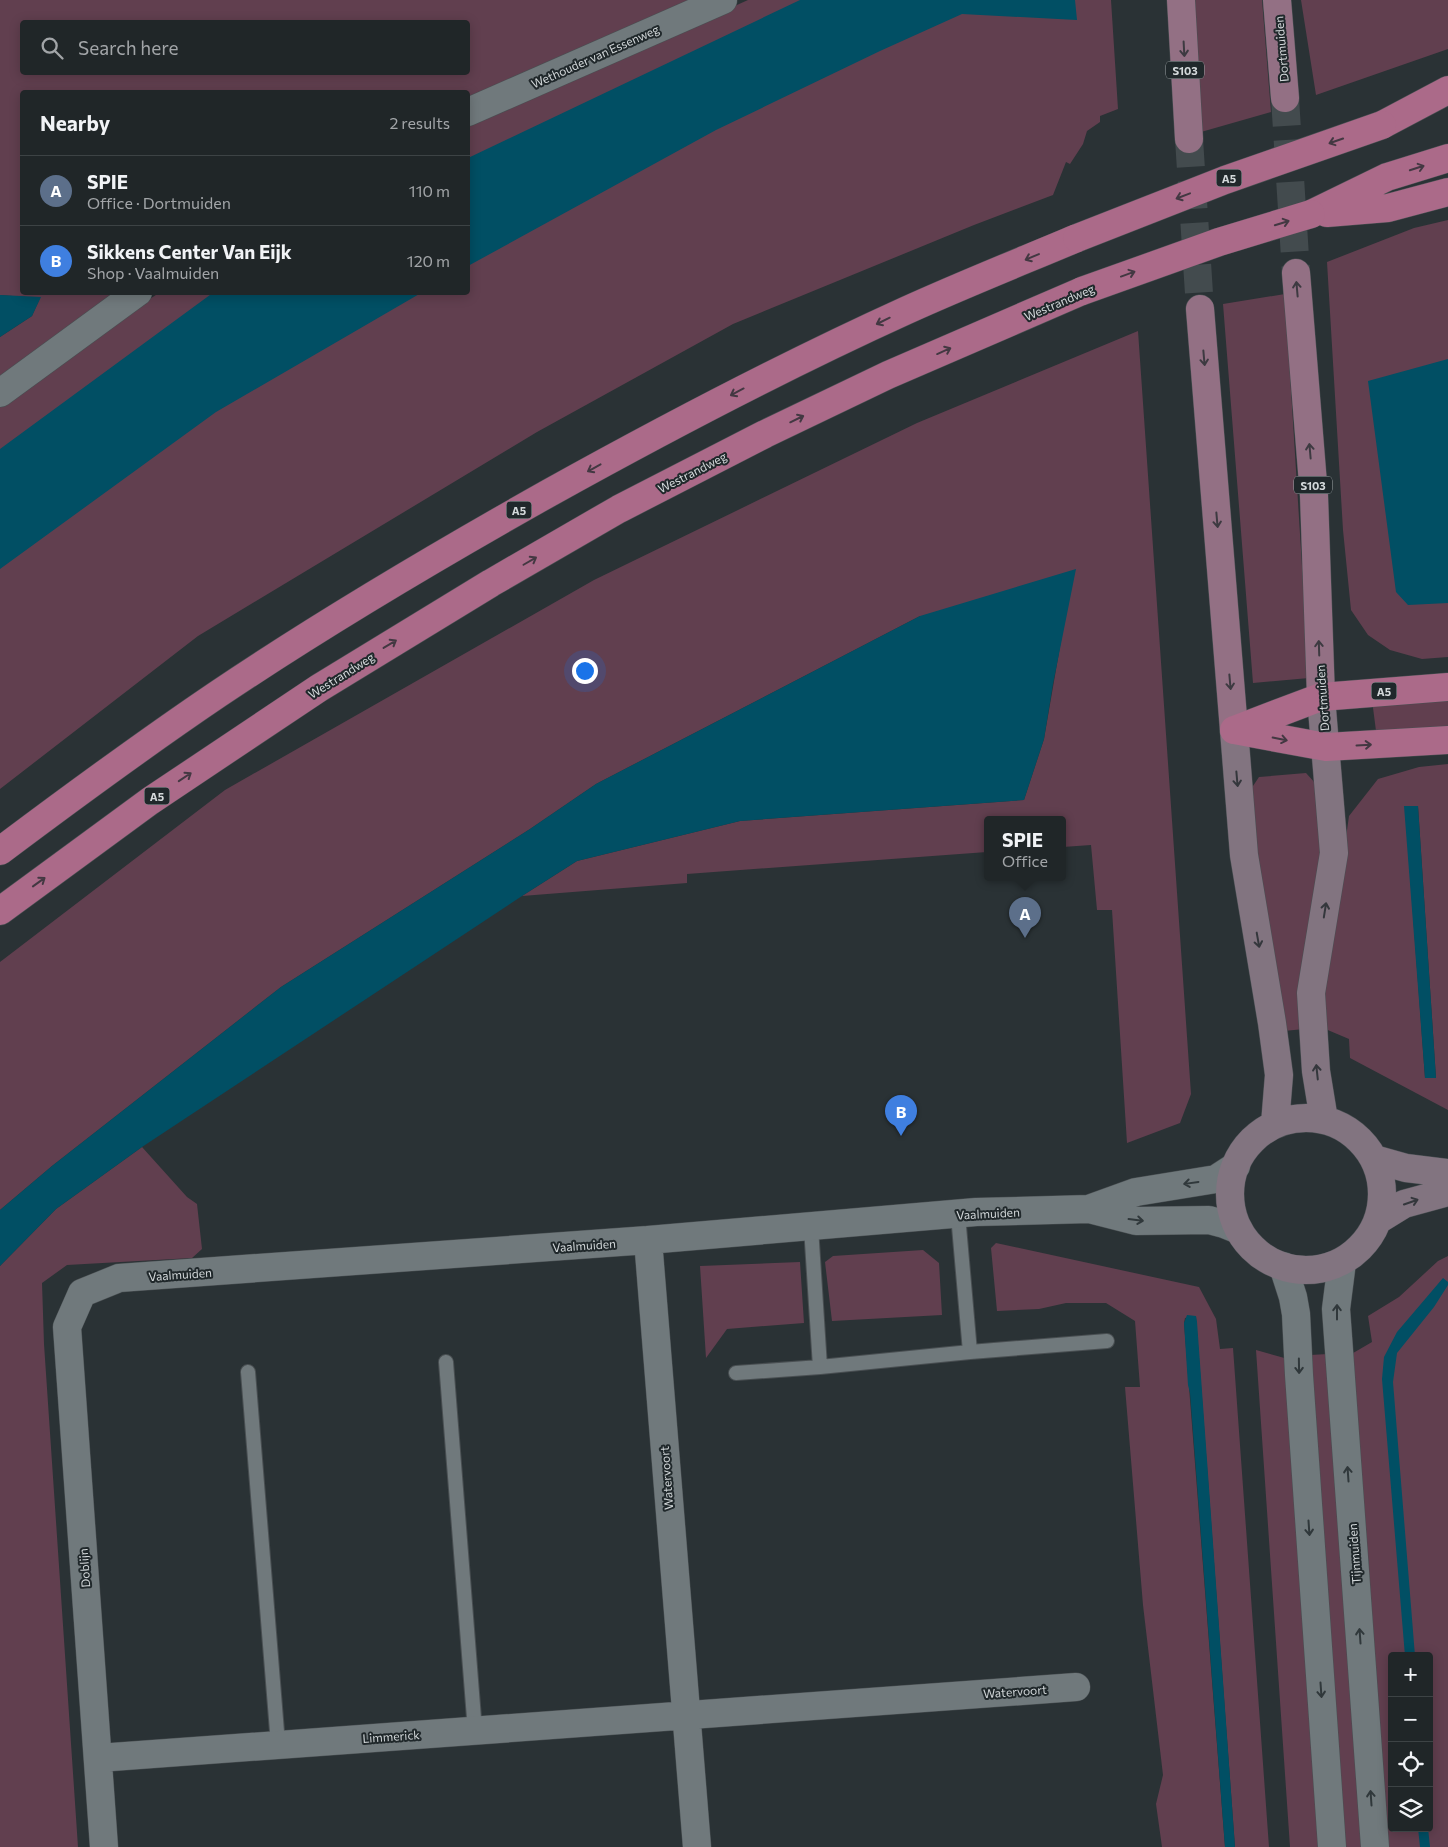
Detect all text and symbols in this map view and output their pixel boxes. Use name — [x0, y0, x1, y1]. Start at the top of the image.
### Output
street label: Dortmuiden — [1271, 15, 1291, 83]
search box — [20, 20, 470, 75]
street label: Wethouder van Essenweg — [529, 21, 662, 91]
icon: search — [38, 34, 66, 62]
text: Search here — [78, 36, 178, 59]
one-way arrow — [1179, 40, 1188, 56]
road number: S103 — [1166, 62, 1204, 78]
text: Nearby — [40, 110, 110, 135]
text: 2 results — [389, 113, 450, 132]
one-way arrow — [1329, 137, 1345, 146]
one-way arrow — [1409, 162, 1425, 172]
text: SPIE — [87, 170, 128, 193]
road number: A5 — [1216, 170, 1242, 187]
text: A — [50, 181, 62, 200]
text: 110 m — [409, 181, 450, 200]
one-way arrow — [1176, 192, 1191, 201]
text: Office · Dortmuiden — [87, 193, 231, 212]
one-way arrow — [1273, 217, 1289, 227]
text: Sikkens Center Van Eijk — [87, 240, 292, 263]
text: B — [51, 251, 61, 270]
text: 120 m — [407, 251, 450, 270]
one-way arrow — [1025, 253, 1040, 262]
text: Shop · Vaalmuiden — [87, 263, 219, 282]
one-way arrow — [1119, 269, 1135, 279]
street label: Westrandweg — [1022, 281, 1097, 323]
one-way arrow — [1292, 281, 1302, 297]
one-way arrow — [876, 317, 891, 326]
one-way arrow — [936, 345, 951, 355]
one-way arrow — [1199, 349, 1209, 365]
one-way arrow — [730, 387, 745, 397]
one-way arrow — [789, 414, 804, 423]
one-way arrow — [1305, 443, 1315, 459]
street label: Westrandweg — [655, 448, 729, 495]
one-way arrow — [587, 464, 601, 474]
road number: S103 — [1294, 476, 1332, 494]
road number: A5 — [506, 502, 532, 518]
one-way arrow — [1212, 511, 1222, 527]
one-way arrow — [522, 555, 536, 565]
one-way arrow — [383, 639, 397, 649]
one-way arrow — [1314, 640, 1324, 656]
street label: Westrandweg — [305, 649, 377, 701]
your location — [572, 658, 598, 684]
street label: Dortmuiden — [1313, 665, 1331, 731]
one-way arrow — [1225, 673, 1234, 689]
road number: A5 — [1372, 682, 1396, 699]
one-way arrow — [1271, 735, 1287, 744]
one-way arrow — [1355, 741, 1371, 750]
one-way arrow — [1233, 770, 1242, 786]
one-way arrow — [178, 772, 192, 782]
road number: A5 — [144, 788, 170, 804]
popup — [984, 816, 1066, 881]
text: SPIE — [1002, 828, 1043, 851]
text: Office — [1002, 851, 1048, 870]
one-way arrow — [32, 877, 46, 887]
pin: A — [1009, 897, 1041, 938]
one-way arrow — [1320, 903, 1330, 919]
one-way arrow — [1253, 931, 1263, 947]
one-way arrow — [1312, 1064, 1322, 1080]
pin: B — [885, 1095, 917, 1136]
one-way arrow — [1184, 1179, 1200, 1189]
one-way arrow — [1403, 1197, 1419, 1206]
street label: Vaalmuiden — [956, 1204, 1020, 1222]
one-way arrow — [1128, 1215, 1144, 1225]
street label: Vaalmuiden — [552, 1236, 616, 1254]
street label: Vaalmuiden — [148, 1265, 212, 1283]
one-way arrow — [1332, 1304, 1342, 1320]
one-way arrow — [1294, 1357, 1303, 1373]
street label: Watervoort — [657, 1446, 675, 1510]
one-way arrow — [1343, 1466, 1353, 1482]
one-way arrow — [1305, 1519, 1314, 1535]
street label: Tijnmuiden — [1345, 1523, 1363, 1585]
street label: Doblijn — [76, 1548, 92, 1588]
one-way arrow — [1355, 1629, 1364, 1645]
map controls — [1388, 1652, 1433, 1832]
button: + — [1388, 1652, 1433, 1697]
one-way arrow — [1316, 1681, 1326, 1697]
street label: Watervoort — [983, 1682, 1047, 1700]
button: − — [1388, 1697, 1433, 1742]
street label: Limmerick — [362, 1727, 421, 1745]
button: locate — [1388, 1742, 1433, 1787]
button: layers — [1388, 1787, 1433, 1832]
one-way arrow — [1367, 1791, 1376, 1807]

